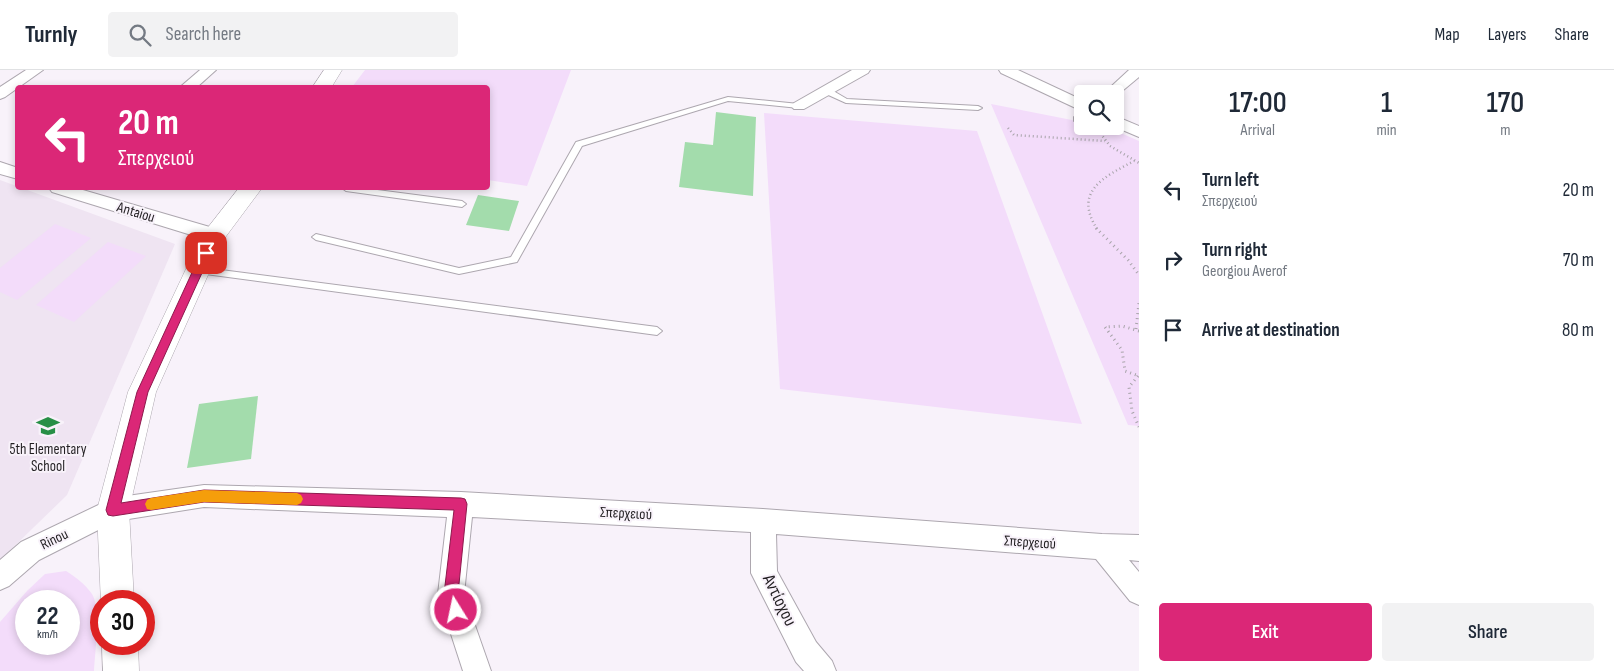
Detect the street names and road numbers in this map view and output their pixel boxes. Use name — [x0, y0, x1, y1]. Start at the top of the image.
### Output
street label: Antaiou — [114, 197, 157, 227]
street label: Σπερχειού — [599, 503, 652, 524]
street label: Rinou — [37, 525, 71, 554]
street label: Σπερχειού — [1003, 531, 1057, 554]
street label: Αντίοχου — [758, 570, 801, 629]

